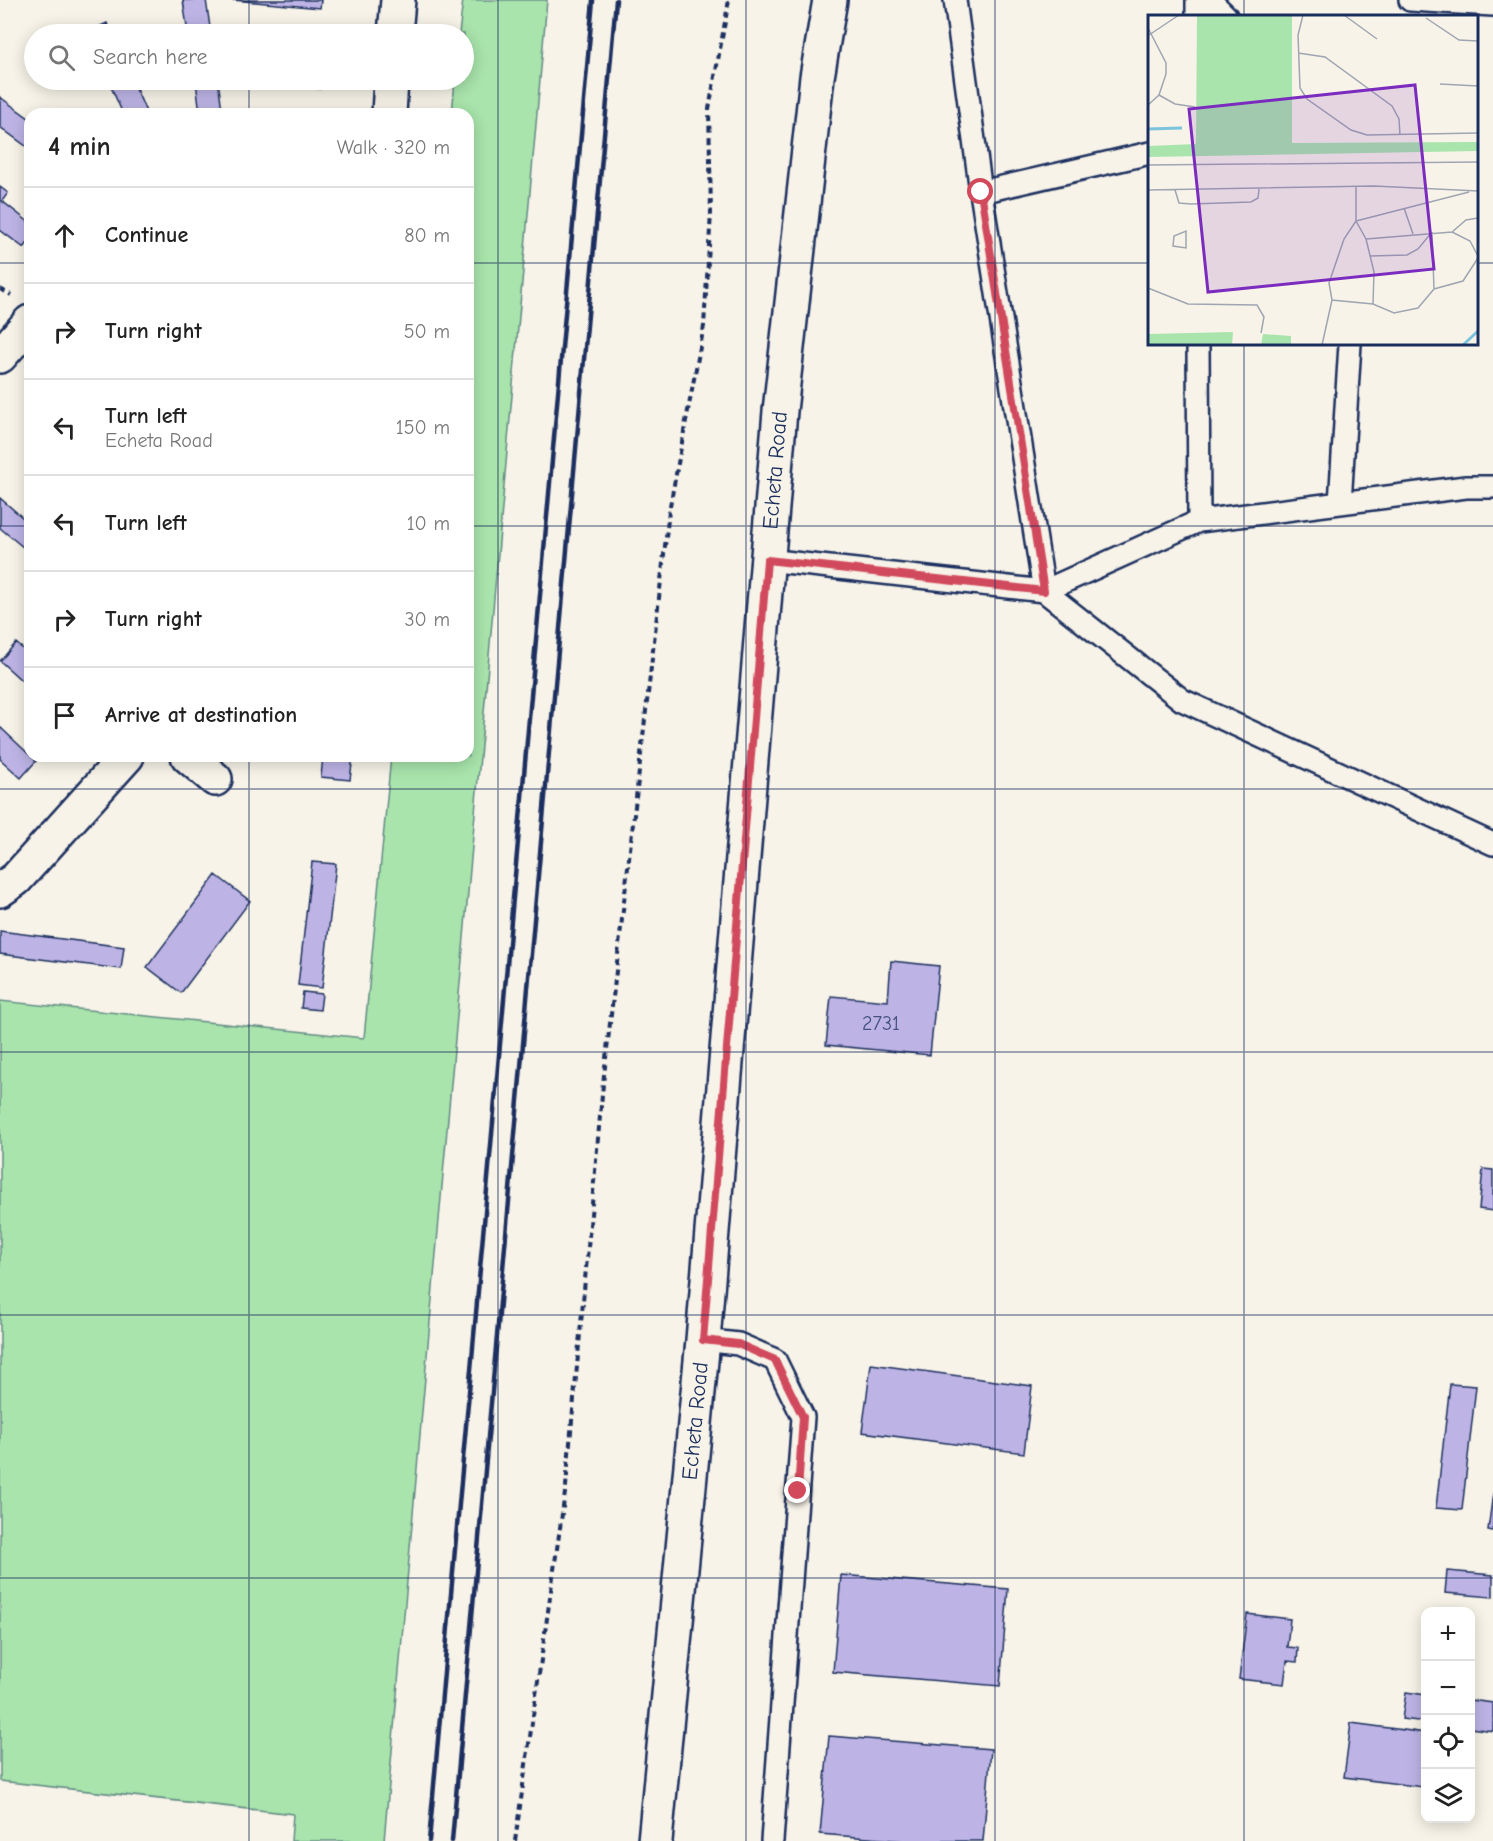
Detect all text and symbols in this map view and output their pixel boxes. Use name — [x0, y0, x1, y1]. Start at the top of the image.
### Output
inset map — [1148, 15, 1478, 345]
search box — [24, 24, 474, 90]
icon: search — [45, 41, 78, 74]
text: Search here — [93, 44, 208, 70]
text: 4 min — [48, 132, 111, 162]
text: Walk · 320 m — [337, 136, 450, 159]
route start — [967, 178, 993, 204]
icon: ahead — [48, 219, 81, 252]
text: Continue — [105, 222, 188, 248]
text: 80 m — [404, 224, 450, 247]
icon: right — [48, 315, 81, 348]
text: Turn right — [105, 318, 202, 344]
text: 50 m — [404, 320, 450, 343]
text: Turn left — [105, 403, 187, 429]
street label: Echeta Road — [757, 410, 793, 530]
icon: left — [48, 411, 81, 444]
text: 150 m — [396, 416, 450, 439]
text: Echeta Road — [105, 429, 213, 452]
icon: left — [48, 507, 81, 540]
text: Turn left — [105, 510, 187, 536]
text: 10 m — [407, 512, 450, 535]
icon: right — [48, 603, 81, 636]
text: Turn right — [105, 606, 202, 632]
text: 30 m — [404, 608, 450, 631]
icon: arrive — [48, 699, 81, 732]
text: Arrive at destination — [105, 702, 297, 728]
house number: 2731 — [862, 1012, 900, 1035]
street label: Echeta Road — [677, 1361, 714, 1481]
route end — [784, 1477, 810, 1503]
map controls — [1421, 1607, 1475, 1823]
button: + — [1421, 1607, 1475, 1661]
button: − — [1421, 1661, 1475, 1715]
button: locate — [1421, 1715, 1475, 1769]
button: layers — [1421, 1769, 1475, 1823]

